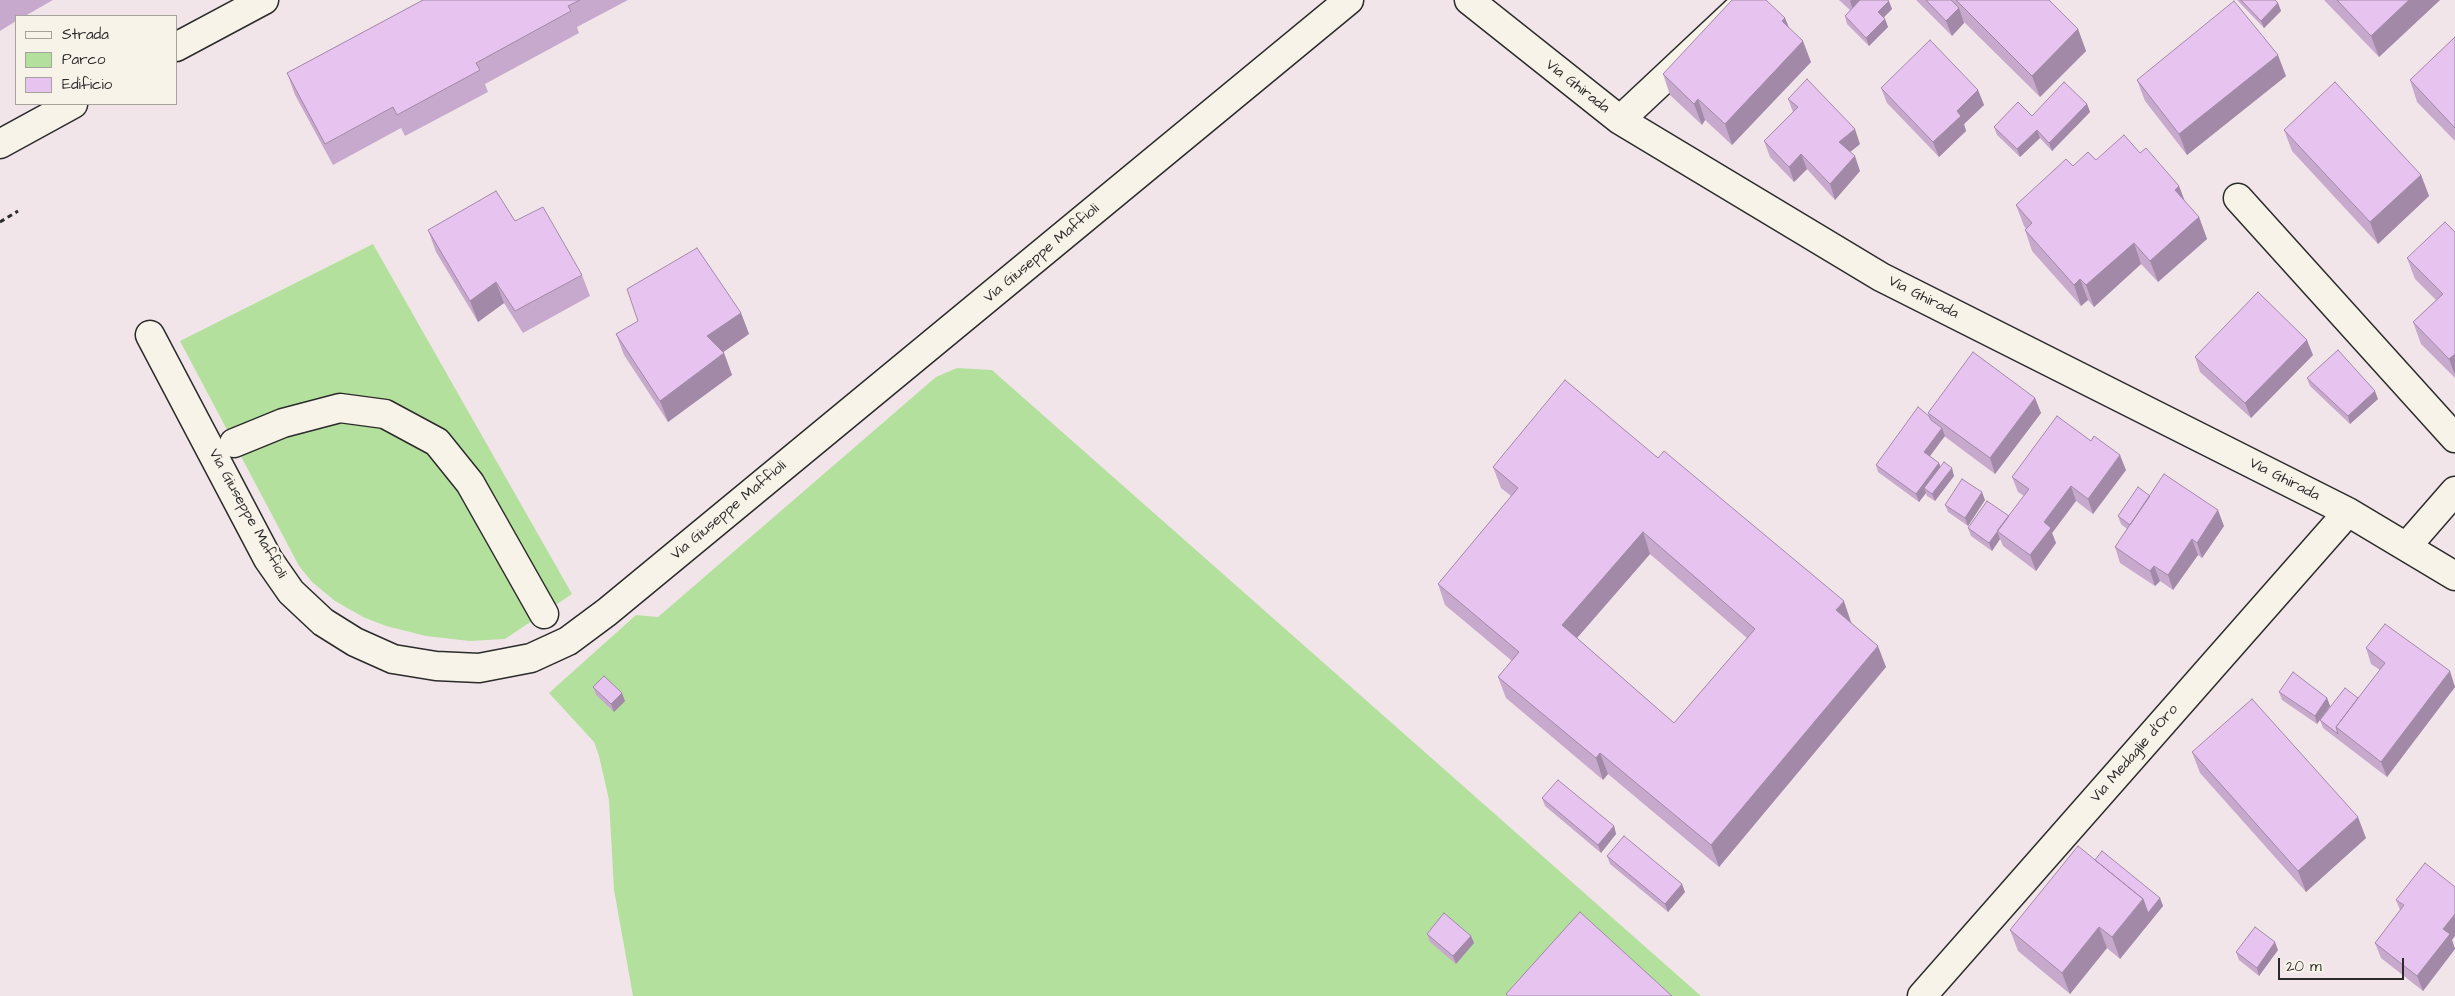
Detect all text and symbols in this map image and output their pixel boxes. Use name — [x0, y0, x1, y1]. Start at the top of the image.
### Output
legend — [15, 15, 178, 105]
text: Strada — [62, 24, 109, 45]
text: Parco — [62, 49, 105, 70]
street label: Via Ghirada — [1541, 56, 1613, 118]
text: Edificio — [62, 74, 112, 95]
street label: Via Giuseppe Maffioli — [981, 200, 1103, 308]
street label: Via Ghirada — [1885, 273, 1961, 323]
street label: Via Giuseppe Maffioli — [204, 446, 290, 582]
street label: Via Ghirada — [2246, 455, 2322, 505]
street label: Via Giuseppe Maffioli — [668, 457, 790, 565]
street label: Via Medaglie d'Oro — [2087, 701, 2183, 807]
scale bar — [2280, 948, 2406, 980]
text: 20 m — [2286, 956, 2322, 977]

